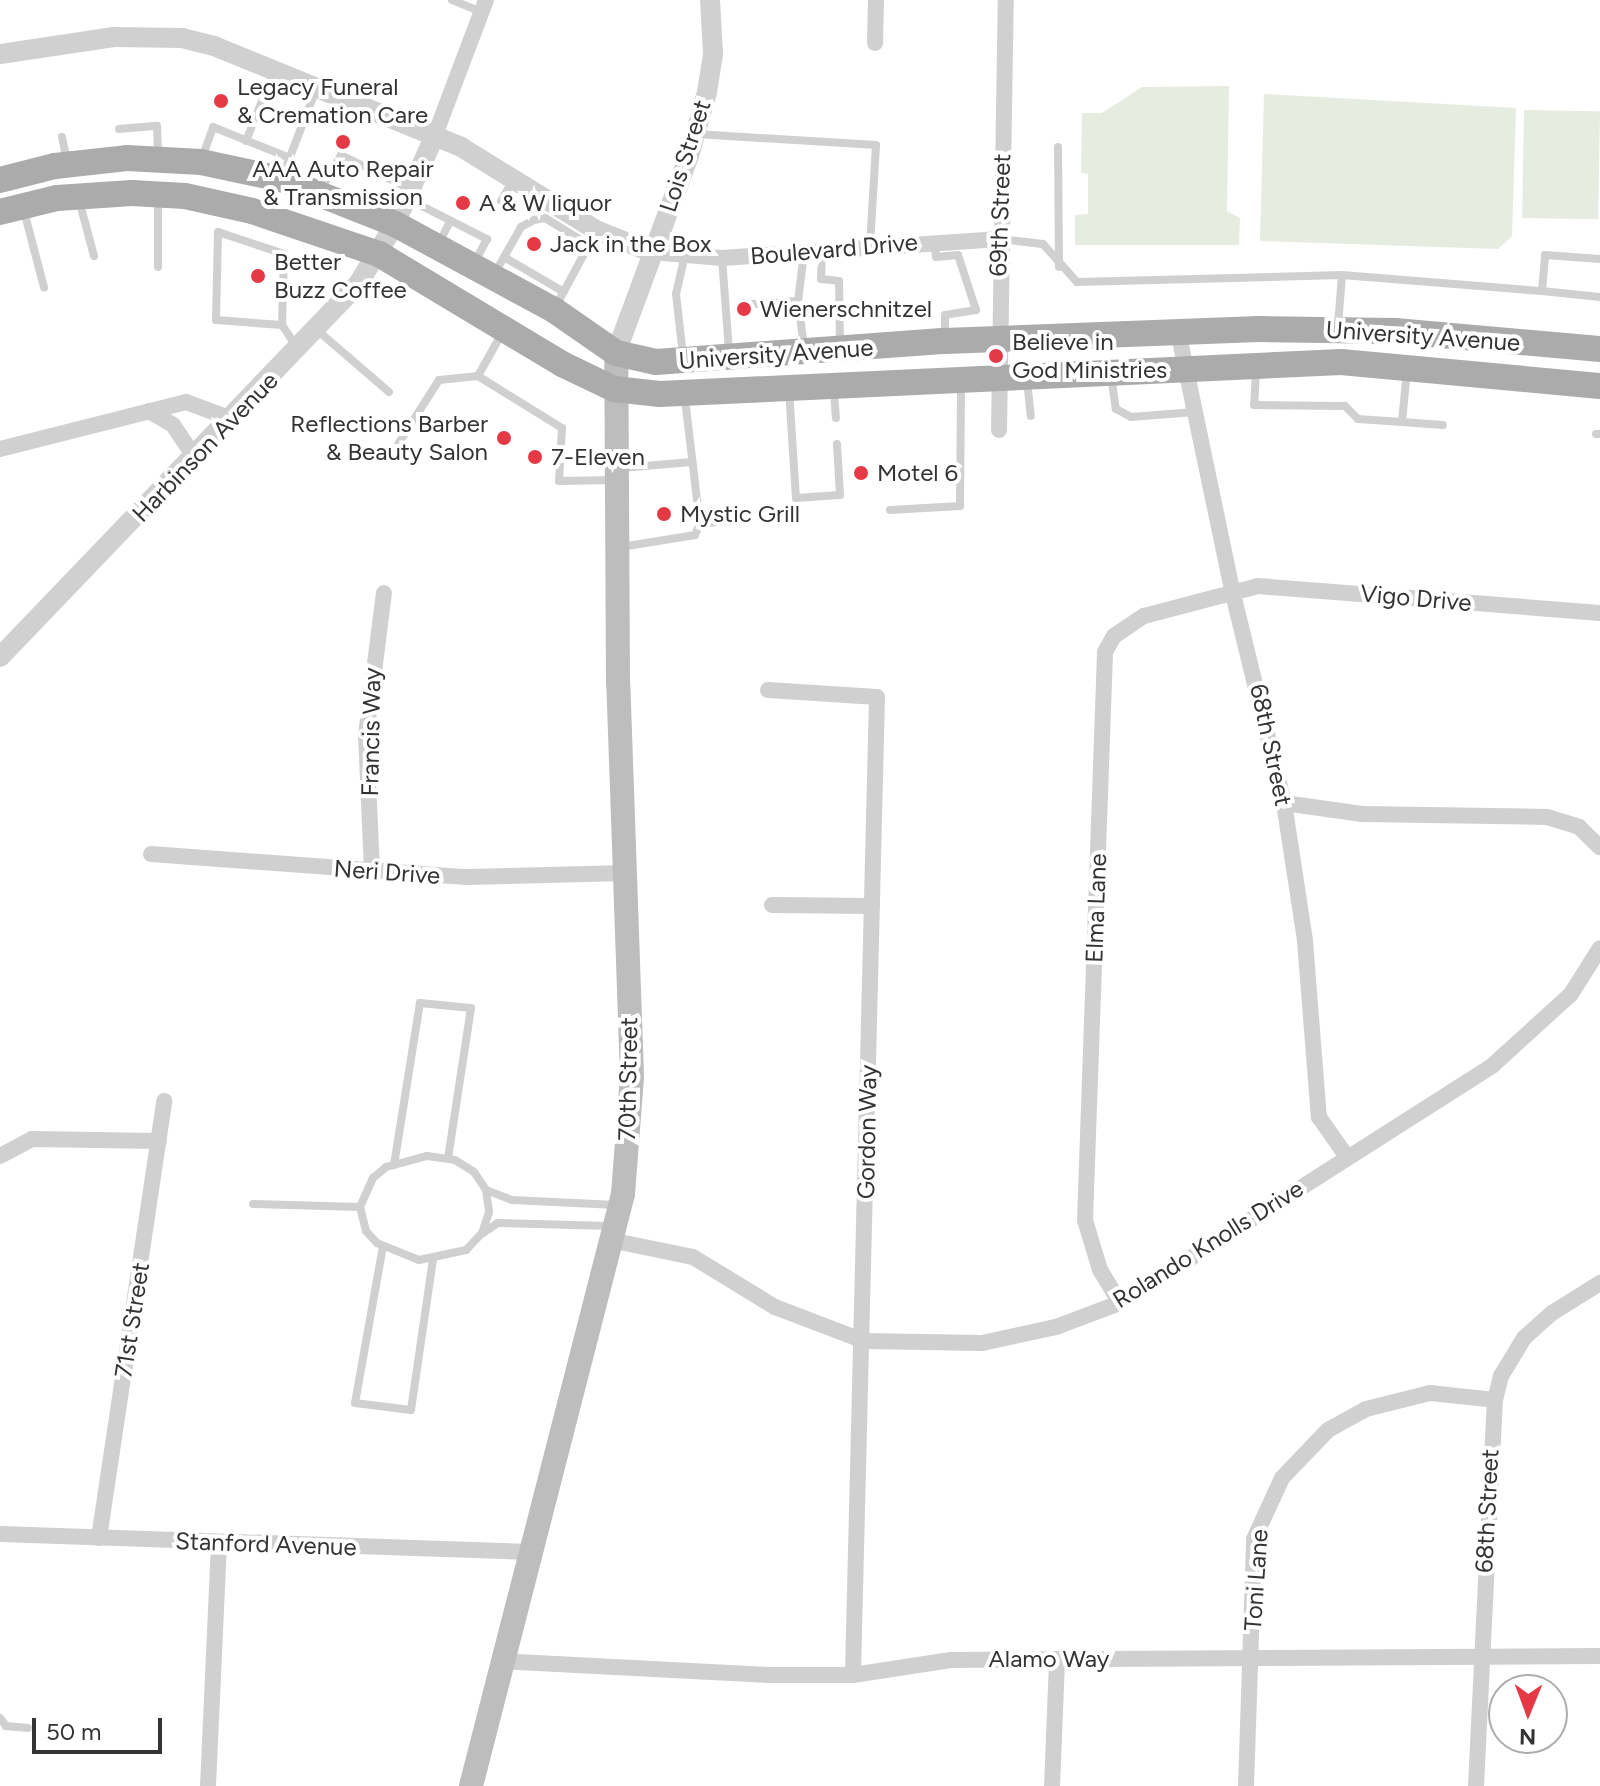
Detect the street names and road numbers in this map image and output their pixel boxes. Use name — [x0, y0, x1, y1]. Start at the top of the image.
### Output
street label: Lois Street — [653, 96, 717, 216]
street label: 69th Street — [983, 153, 1017, 277]
street label: Boulevard Drive — [749, 227, 919, 271]
street label: University Avenue — [1325, 315, 1521, 357]
street label: University Avenue — [678, 333, 874, 375]
street label: Harbinson Avenue — [126, 366, 284, 528]
street label: Vigo Drive — [1359, 579, 1473, 617]
street label: Francis Way — [355, 667, 387, 797]
street label: 68th Street — [1244, 681, 1298, 809]
street label: Elma Lane — [1080, 853, 1112, 963]
street label: Neri Drive — [333, 854, 441, 890]
street label: 70th Street — [613, 1017, 643, 1141]
street label: Gordon Way — [851, 1065, 883, 1199]
street label: Rolando Knolls Drive — [1108, 1174, 1308, 1314]
street label: 71st Street — [109, 1260, 155, 1380]
street label: 68th Street — [1469, 1448, 1505, 1574]
street label: Stanford Avenue — [175, 1526, 357, 1562]
street label: Toni Lane — [1238, 1528, 1274, 1632]
street label: Alamo Way — [989, 1645, 1109, 1673]

